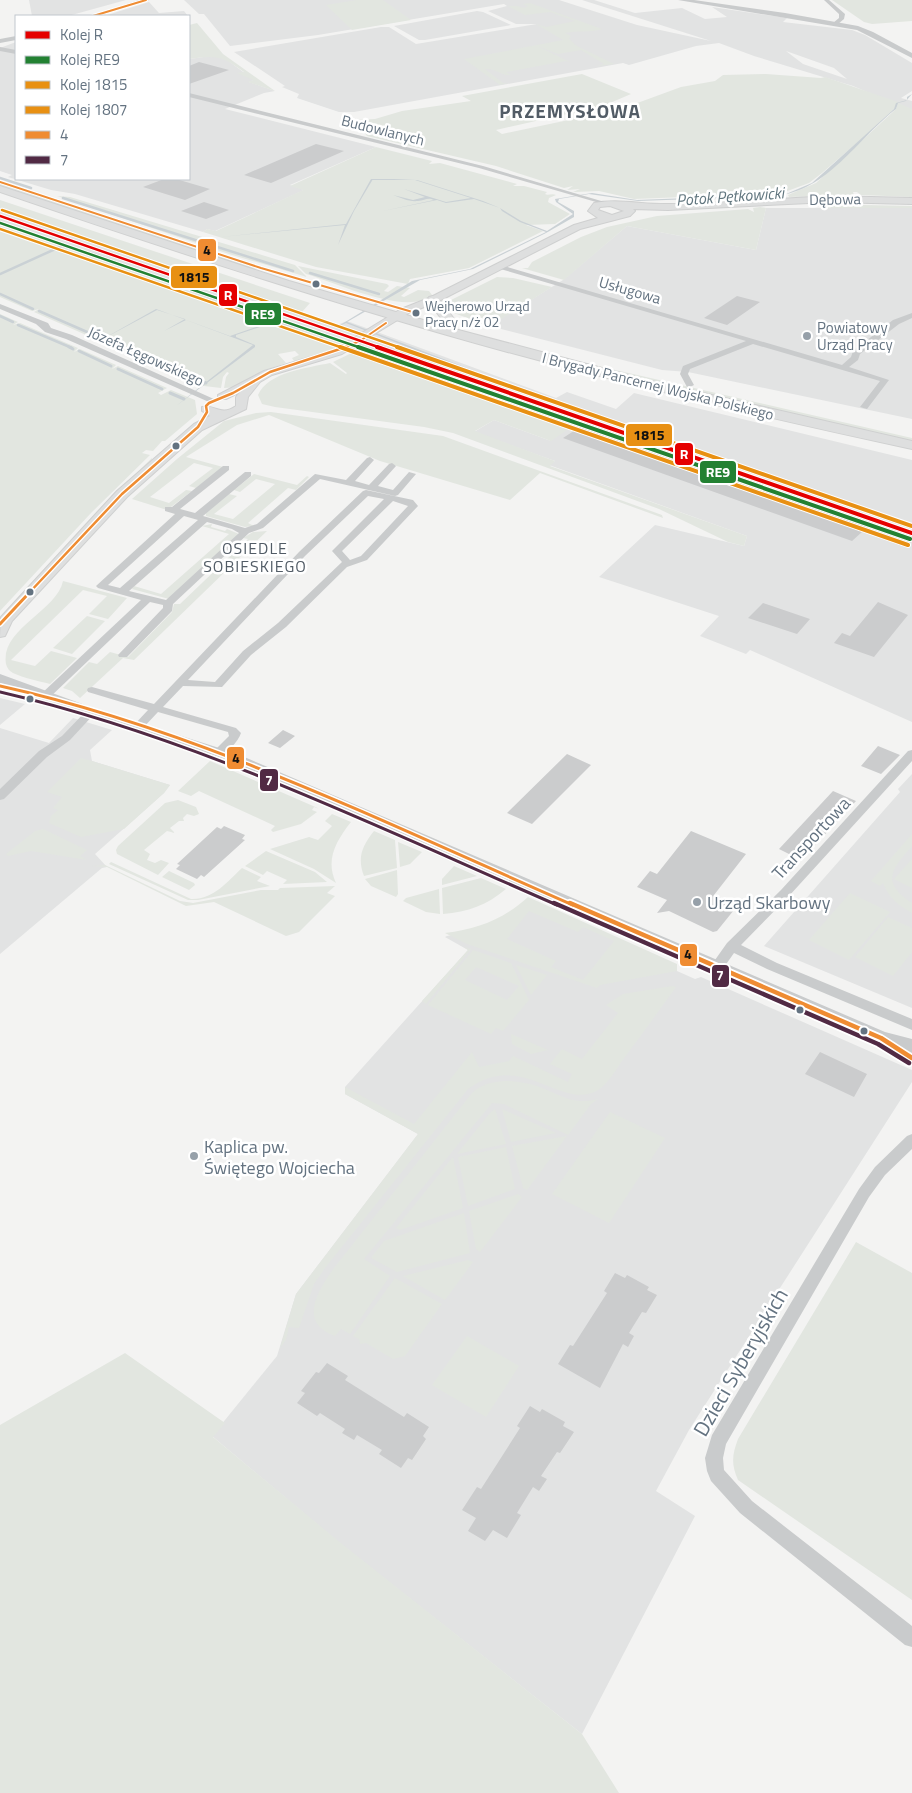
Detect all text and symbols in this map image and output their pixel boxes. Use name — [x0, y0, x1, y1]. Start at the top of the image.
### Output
legend — [15, 15, 190, 180]
text: Kolej R — [60, 23, 103, 46]
text: Kolej RE9 — [60, 48, 120, 71]
text: Kolej 1815 — [60, 73, 127, 96]
district label: PRZEMYSŁOWA — [499, 96, 641, 125]
text: Kolej 1807 — [60, 98, 127, 121]
street label: Budowlanych — [339, 109, 427, 151]
text: 4 — [60, 123, 68, 146]
text: 7 — [60, 148, 68, 171]
water label: Potok Pętkowicki — [675, 180, 786, 212]
street label: Dębowa — [809, 187, 862, 211]
line badge: 4 — [197, 238, 217, 262]
text: 4 — [203, 239, 211, 260]
line badge: 1815 — [170, 265, 218, 289]
text: 1815 — [178, 266, 210, 287]
street label: Usługowa — [596, 270, 664, 310]
unlabelled marker — [311, 279, 321, 289]
line badge: R — [218, 283, 238, 307]
text: R — [224, 284, 233, 305]
place label: Wejherowo Urząd Pracy n/ż 02 — [425, 295, 530, 332]
line badge: RE9 — [244, 302, 282, 326]
text: RE9 — [251, 303, 275, 324]
marker: Wejherowo Urząd Pracy n/ż 02 — [411, 308, 421, 318]
place label: Powiatowy Urząd Pracy — [817, 316, 893, 356]
street label: Józefa Łęgowskiego — [84, 320, 208, 392]
marker: Powiatowy Urząd Pracy — [801, 330, 813, 342]
street label: I Brygady Pancernej Wojska Polskiego — [540, 346, 776, 426]
line badge: 1815 — [625, 423, 673, 447]
text: 1815 — [633, 424, 665, 445]
unlabelled marker — [171, 441, 181, 451]
line badge: R — [674, 442, 694, 466]
text: R — [680, 443, 689, 464]
line badge: RE9 — [699, 460, 737, 484]
text: RE9 — [706, 461, 730, 482]
district label: OSIEDLE SOBIESKIEGO — [203, 536, 307, 578]
unlabelled marker — [25, 587, 35, 597]
unlabelled marker — [25, 694, 35, 704]
line badge: 4 — [226, 746, 245, 770]
text: 4 — [232, 747, 240, 768]
line badge: 7 — [259, 768, 279, 792]
text: 7 — [265, 769, 273, 790]
street label: Transportowa — [765, 790, 857, 886]
place label: Urząd Skarbowy — [707, 889, 831, 916]
marker: Urząd Skarbowy — [691, 896, 703, 908]
line badge: 4 — [679, 943, 698, 967]
text: 4 — [684, 943, 692, 964]
line badge: 7 — [711, 964, 730, 988]
text: 7 — [716, 964, 724, 985]
unlabelled marker — [795, 1005, 805, 1015]
unlabelled marker — [859, 1026, 869, 1036]
place label: Kaplica pw. Świętego Wojciecha — [204, 1133, 355, 1181]
marker: Kaplica pw. Świętego Wojciecha — [188, 1150, 200, 1162]
street label: Dzieci Syberyjskich — [685, 1282, 795, 1442]

